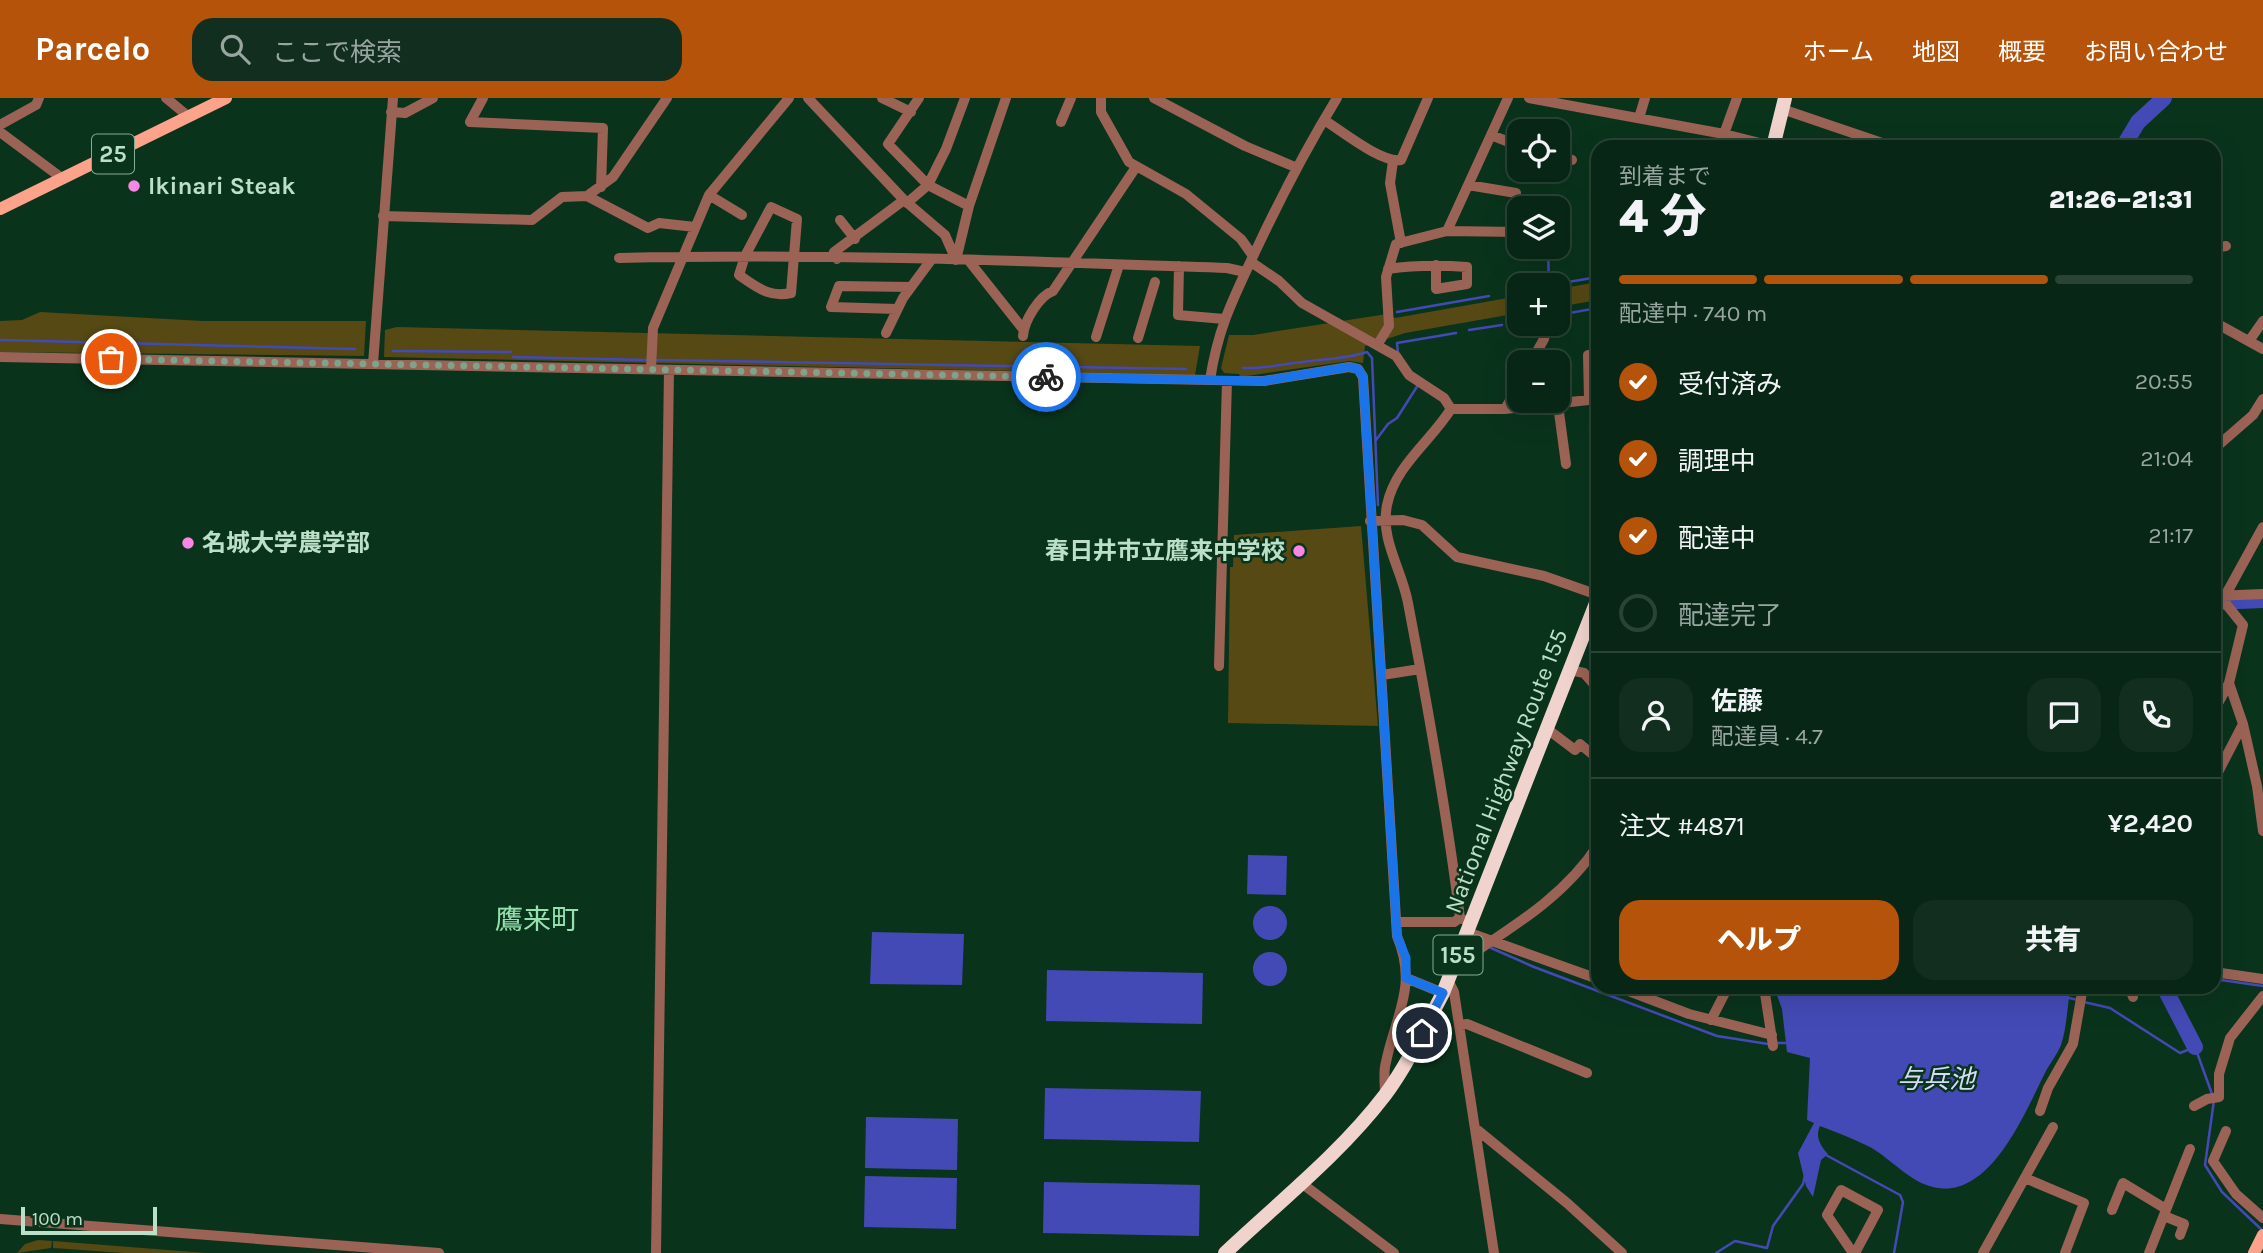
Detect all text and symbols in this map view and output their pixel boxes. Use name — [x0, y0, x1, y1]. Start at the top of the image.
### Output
search box — [192, 18, 682, 81]
text: Parcelo — [35, 30, 150, 68]
icon: search — [216, 30, 254, 68]
text: ここで検索 — [272, 37, 402, 68]
text: ホーム — [1803, 38, 1874, 66]
text: 地図 — [1912, 38, 1960, 66]
text: 概要 — [1998, 38, 2046, 66]
text: お問い合わせ — [2084, 38, 2228, 66]
map controls — [1507, 119, 1570, 413]
button: locate — [1507, 119, 1570, 182]
road number: 25 — [92, 134, 134, 174]
text: 到着まで — [1619, 163, 1711, 190]
place label: Ikinari Steak — [148, 172, 295, 200]
marker: Ikinari Steak — [126, 178, 142, 194]
text: 21:26–21:31 — [2049, 184, 2193, 215]
text: 4 分 — [1619, 190, 1707, 244]
button: layers — [1507, 196, 1570, 259]
button: + — [1507, 273, 1570, 336]
text: 配達中 · 740 m — [1619, 300, 1767, 327]
pin — [81, 329, 141, 389]
icon: bag — [92, 340, 130, 378]
courier — [1011, 342, 1081, 412]
button: − — [1507, 350, 1570, 413]
icon: bike — [1027, 358, 1065, 396]
icon: check — [1619, 363, 1657, 401]
text: 20:55 — [2135, 368, 2193, 395]
text: 受付済み — [1678, 369, 1782, 400]
icon: check — [1619, 440, 1657, 478]
text: 21:04 — [2140, 445, 2193, 472]
text: 調理中 — [1678, 446, 1756, 477]
icon: check — [1619, 517, 1657, 555]
text: 21:17 — [2148, 522, 2193, 549]
text: 配達中 — [1678, 523, 1756, 554]
place label: 名城大学農学部 — [202, 529, 370, 557]
marker: 名城大学農学部 — [180, 535, 196, 551]
place label: 春日井市立鷹来中学校 — [1045, 537, 1285, 565]
marker: 春日井市立鷹来中学校 — [1291, 543, 1307, 559]
text: 配達完了 — [1678, 600, 1782, 631]
street label: National Highway Route 155 — [1439, 625, 1573, 917]
button: person — [1619, 678, 1693, 752]
button: chat — [2027, 678, 2101, 752]
button: phone — [2119, 678, 2193, 752]
text: 佐藤 — [1711, 686, 1763, 717]
text: 配達員 · 4.7 — [1711, 723, 1823, 750]
text: ¥2,420 — [2108, 808, 2193, 839]
text: 注文 #4871 — [1619, 811, 1745, 842]
button: ヘルプ — [1619, 900, 1899, 980]
button: 共有 — [1913, 900, 2193, 980]
district label: 鷹来町 — [495, 903, 579, 936]
road number: 155 — [1434, 936, 1482, 974]
pin — [1392, 1003, 1452, 1063]
icon: home — [1403, 1014, 1441, 1052]
water label: 与兵池 — [1897, 1064, 1978, 1095]
scale bar — [21, 1204, 158, 1236]
text: 100 m — [32, 1208, 83, 1230]

